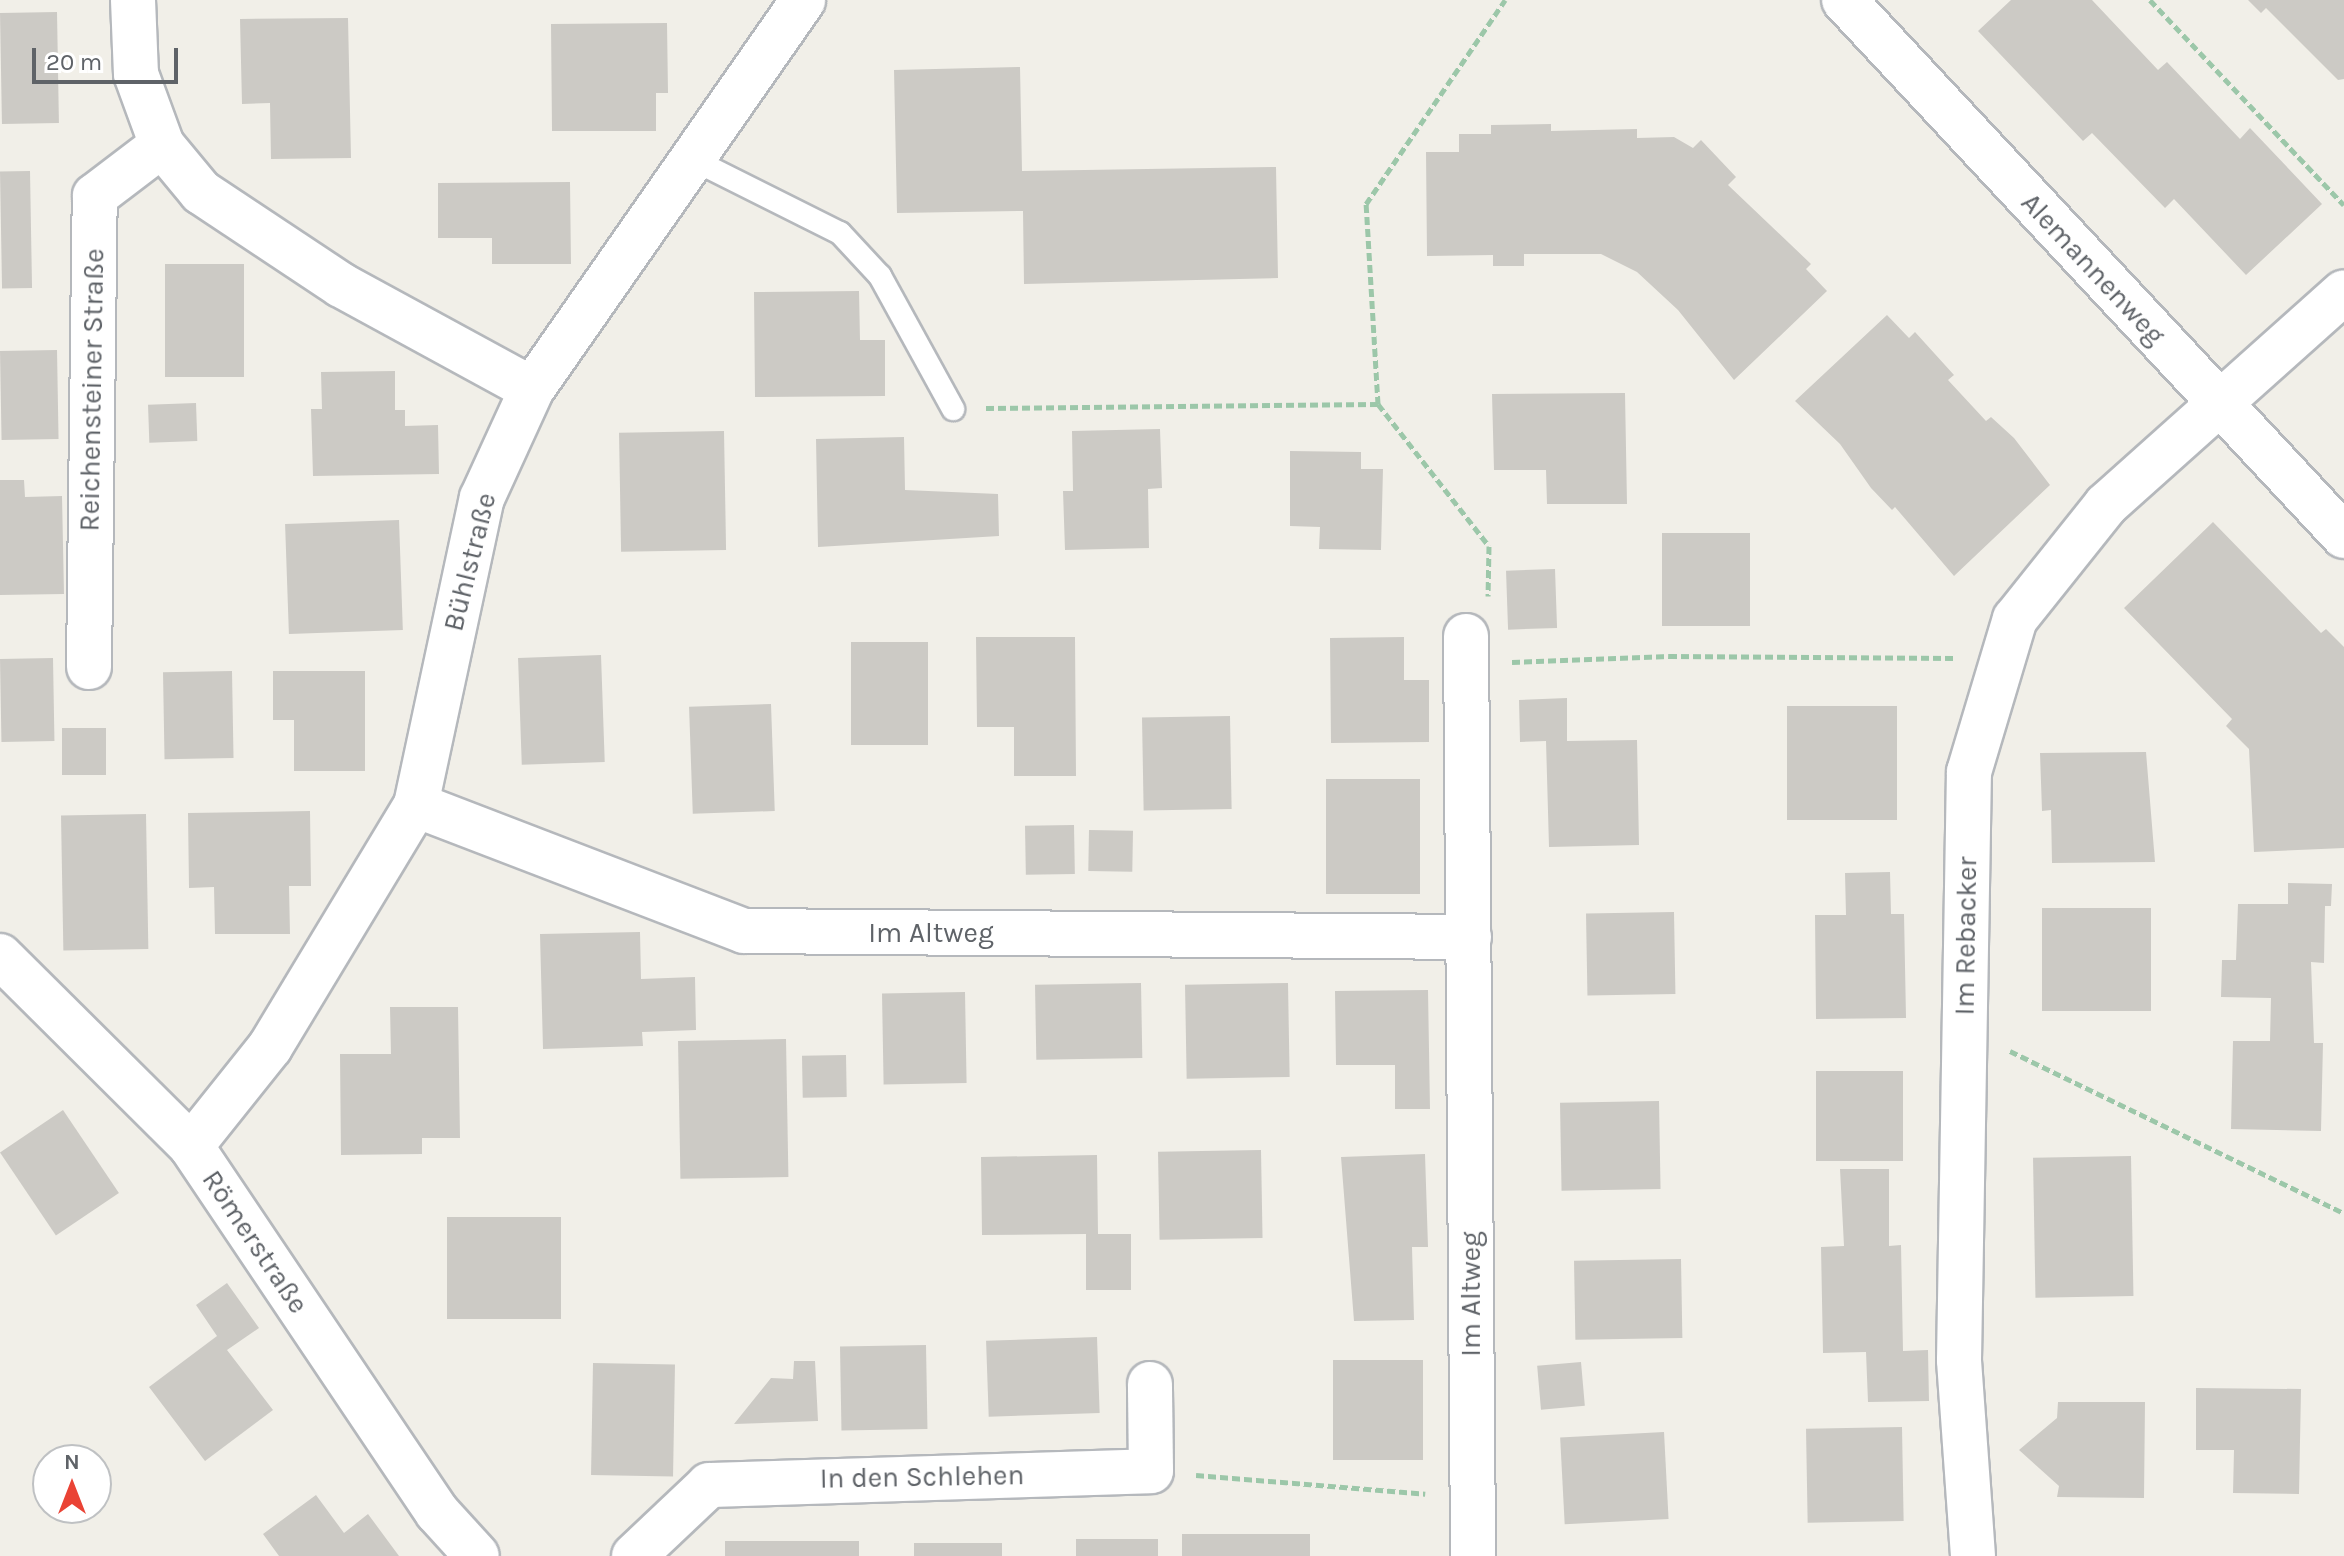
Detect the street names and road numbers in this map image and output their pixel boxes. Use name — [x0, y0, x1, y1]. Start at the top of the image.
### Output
street label: Alemannenweg — [2014, 186, 2172, 352]
street label: Reichensteiner Straße — [73, 248, 111, 532]
street label: Bühlstraße — [437, 489, 503, 635]
street label: Im Rebacker — [1948, 856, 1984, 1016]
street label: Im Altweg — [868, 916, 994, 950]
street label: Römerstraße — [195, 1164, 315, 1320]
street label: Im Altweg — [1454, 1231, 1488, 1357]
street label: In den Schlehen — [819, 1458, 1025, 1496]

